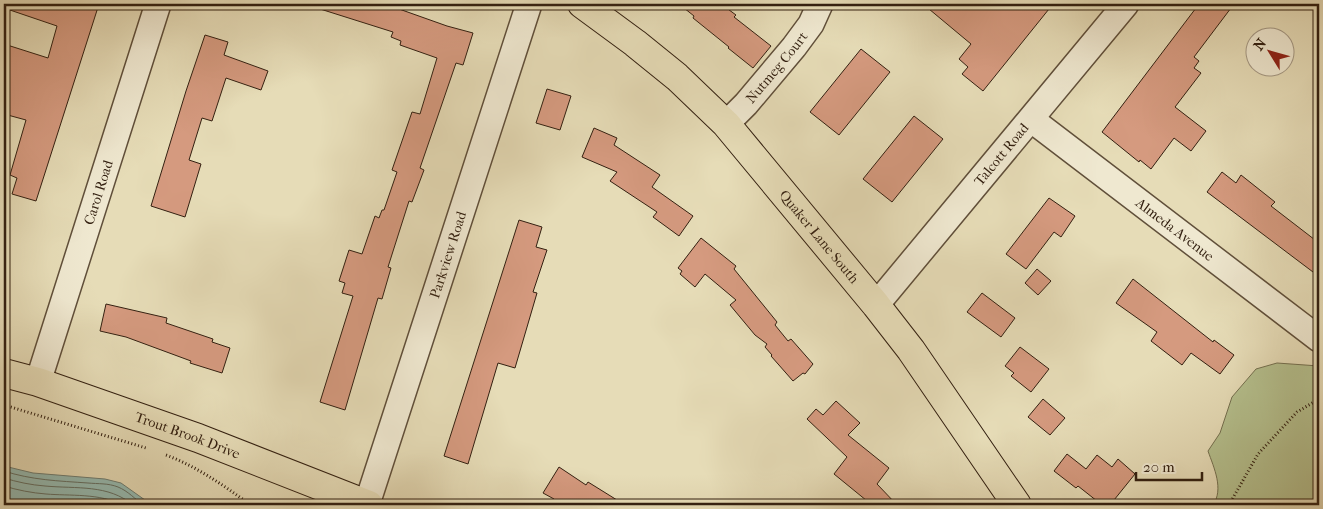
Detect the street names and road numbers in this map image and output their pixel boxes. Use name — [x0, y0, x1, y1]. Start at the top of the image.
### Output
street label: Nutmeg Court — [742, 28, 811, 107]
street label: Talcott Road — [970, 119, 1032, 189]
street label: Carol Road — [80, 158, 117, 227]
street label: Quaker Lane South — [776, 186, 863, 287]
street label: Almeda Avenue — [1132, 193, 1218, 264]
street label: Parkview Road — [426, 209, 470, 300]
street label: Trout Brook Drive — [133, 408, 243, 462]

